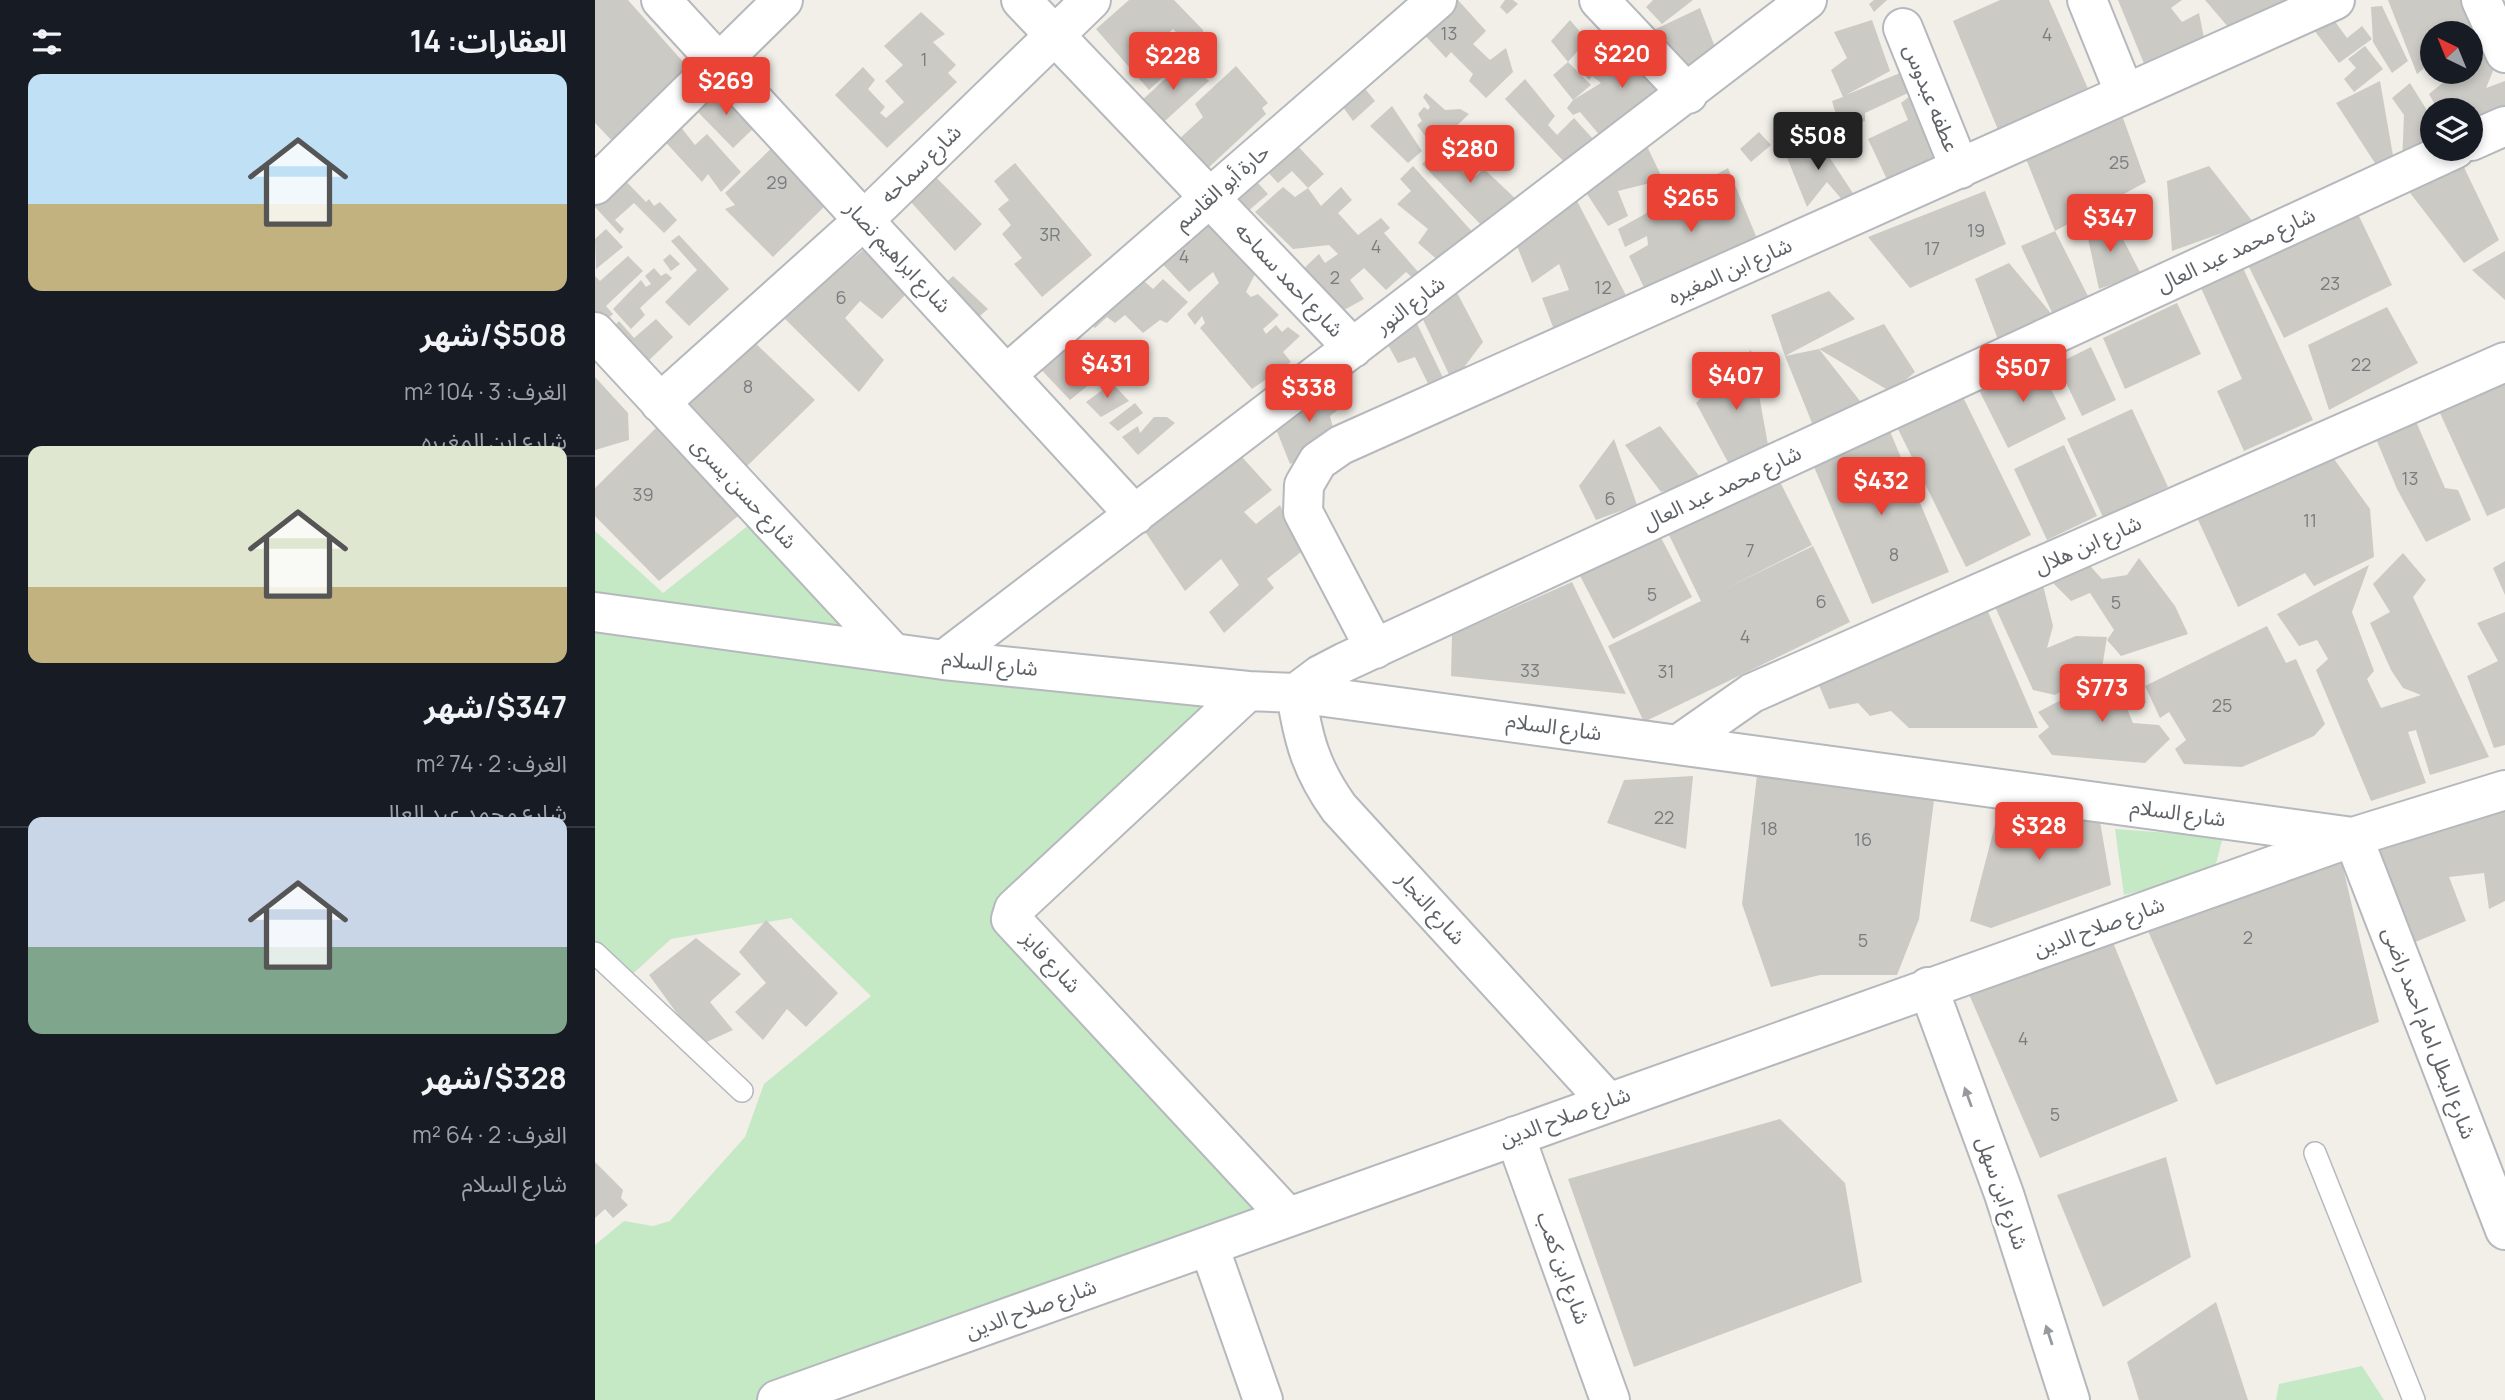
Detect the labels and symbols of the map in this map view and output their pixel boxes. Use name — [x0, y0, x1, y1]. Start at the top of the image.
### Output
house number: 13 — [1441, 21, 1457, 45]
north arrow — [2420, 21, 2483, 84]
house number: 4 — [2042, 22, 2052, 46]
pin: $220 — [1581, 31, 1663, 90]
pin: $228 — [1132, 32, 1214, 92]
street label: عطفه عبدوس — [1898, 40, 1966, 156]
house number: 1 — [920, 47, 928, 71]
pin: $269 — [685, 58, 767, 117]
pin: $508 — [1777, 113, 1859, 172]
street label: شارع سماحه — [874, 118, 968, 210]
pin: $280 — [1429, 125, 1511, 185]
street label: حارة أبو القاسم — [1168, 137, 1276, 237]
house number: 25 — [2109, 150, 2129, 174]
house number: 29 — [766, 170, 788, 194]
pin: $265 — [1650, 174, 1732, 234]
street label: شارع ابراهيم نصار — [837, 193, 958, 320]
pin: $347 — [2069, 194, 2151, 254]
street label: شارع محمد عبد العال — [2152, 200, 2320, 300]
street label: شارع احمد سماحه — [1228, 216, 1350, 344]
house number: 19 — [1967, 218, 1985, 242]
house number: 3R — [1039, 222, 1061, 246]
street label: شارع ابن المغيره — [1663, 230, 1797, 312]
house number: 4 — [1371, 234, 1381, 258]
house number: 17 — [1924, 236, 1940, 260]
house number: 4 — [1179, 244, 1189, 268]
house number: 2 — [1330, 265, 1340, 289]
street label: شارع النور — [1368, 269, 1451, 342]
house number: 23 — [2320, 271, 2340, 295]
house number: 12 — [1594, 275, 1612, 299]
house number: 6 — [835, 285, 847, 309]
pin: $431 — [1066, 340, 1148, 400]
pin: $507 — [1982, 344, 2064, 404]
pin: $407 — [1695, 352, 1777, 412]
house number: 22 — [2351, 352, 2371, 376]
pin: $338 — [1268, 364, 1350, 424]
house number: 8 — [743, 374, 753, 398]
street label: شارع حسن يسرى — [684, 430, 804, 556]
street label: شارع محمد عبد العال — [1638, 438, 1806, 538]
pin: $432 — [1840, 458, 1922, 517]
house number: 13 — [2402, 466, 2418, 490]
house number: 39 — [632, 482, 654, 506]
house number: 6 — [1604, 486, 1616, 510]
street label: شارع ابن هلال — [2030, 508, 2146, 582]
house number: 11 — [2303, 508, 2317, 532]
house number: 7 — [1745, 538, 1755, 562]
house number: 8 — [1889, 542, 1899, 566]
house number: 5 — [1647, 582, 1657, 606]
house number: 6 — [1815, 589, 1827, 613]
house number: 5 — [2111, 590, 2121, 614]
house number: 4 — [1740, 624, 1750, 648]
street label: شارع السلام — [940, 644, 1039, 685]
house number: 33 — [1520, 658, 1540, 682]
house number: 31 — [1658, 659, 1674, 683]
pin: $773 — [2061, 664, 2143, 724]
house number: 25 — [2212, 693, 2232, 717]
street label: شارع السلام — [1504, 705, 1604, 750]
street label: شارع السلام — [2128, 791, 2228, 836]
pin: $328 — [1998, 802, 2080, 862]
house number: 22 — [1654, 805, 1674, 829]
house number: 18 — [1760, 816, 1778, 840]
house number: 16 — [1854, 827, 1872, 851]
street label: شارع النجار — [1389, 864, 1472, 951]
street label: شارع صلاح الدين — [2029, 889, 2169, 965]
street label: شارع البطل امام احمد راضى — [2374, 923, 2483, 1144]
street label: شارع فايز — [1014, 924, 1088, 1000]
house number: 2 — [2243, 925, 2253, 949]
house number: 5 — [1858, 928, 1868, 952]
house number: 4 — [2018, 1026, 2028, 1050]
street label: شارع صلاح الدين — [1495, 1079, 1635, 1155]
one-way arrow — [1962, 1086, 1973, 1107]
house number: 5 — [2050, 1102, 2060, 1126]
street label: شارع ابن سهل — [1969, 1132, 2035, 1254]
street label: شارع ابن كعب — [1529, 1207, 1597, 1329]
street label: شارع صلاح الدين — [961, 1271, 1101, 1347]
one-way arrow — [2043, 1324, 2054, 1345]

